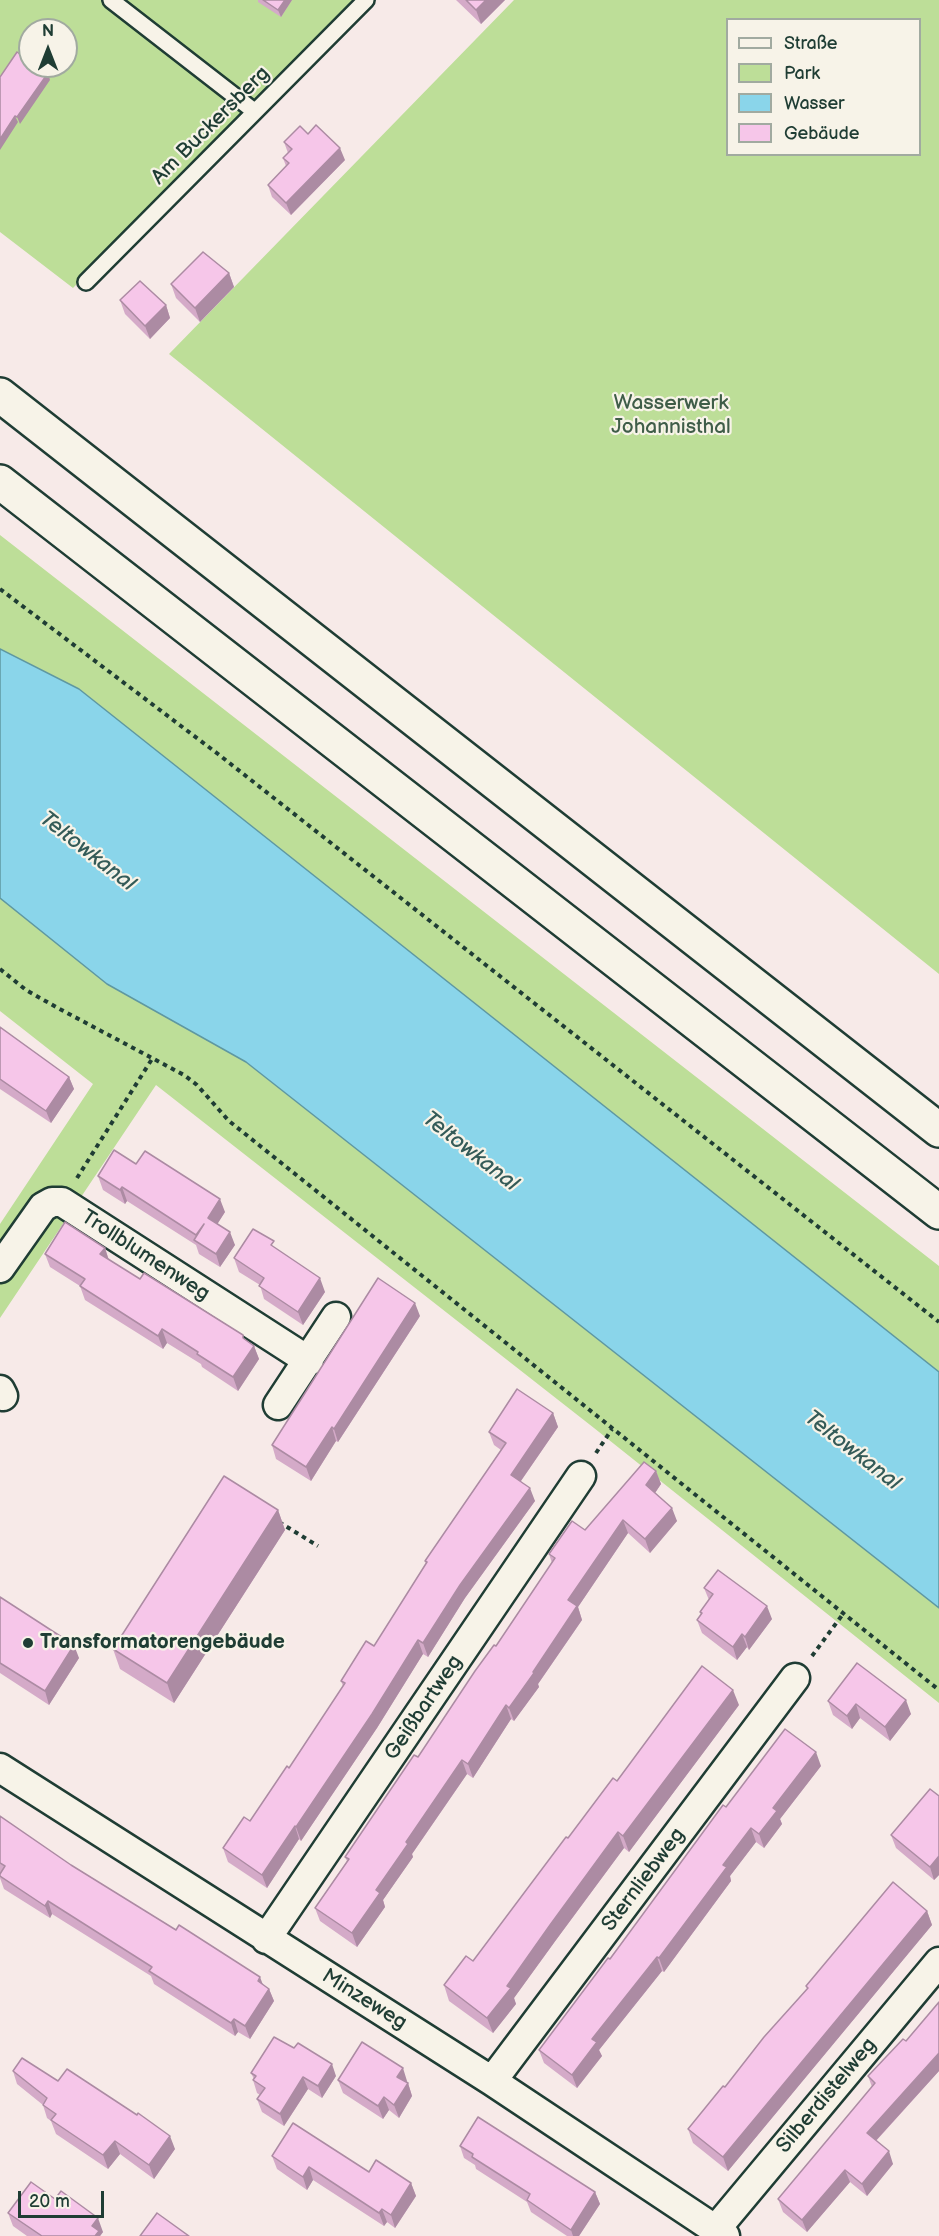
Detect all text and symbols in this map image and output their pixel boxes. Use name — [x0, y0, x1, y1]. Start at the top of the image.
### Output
north arrow — [18, 18, 78, 78]
legend — [726, 18, 921, 156]
text: N — [42, 22, 54, 41]
text: Straße — [784, 33, 837, 54]
street label: Am Buckersberg — [147, 62, 275, 190]
text: Park — [784, 63, 820, 84]
text: Wasser — [784, 93, 845, 114]
text: Gebäude — [784, 123, 860, 144]
park label: Wasserwerk Johannisthal — [611, 391, 731, 441]
water label: Teltowkanal — [34, 806, 140, 898]
water label: Teltowkanal — [417, 1106, 523, 1198]
street label: Trollblumenweg — [76, 1205, 214, 1307]
water label: Teltowkanal — [799, 1405, 905, 1497]
place label: Transformatorengebäude — [40, 1630, 285, 1656]
marker: Transformatorengebäude — [21, 1636, 35, 1650]
street label: Geißbartweg — [380, 1651, 468, 1765]
street label: Sternliebweg — [597, 1823, 691, 1937]
street label: Minzeweg — [317, 1964, 411, 2036]
street label: Silberdistelweg — [772, 2033, 882, 2159]
scale bar — [21, 2179, 106, 2217]
text: 20 m — [29, 2191, 70, 2212]

